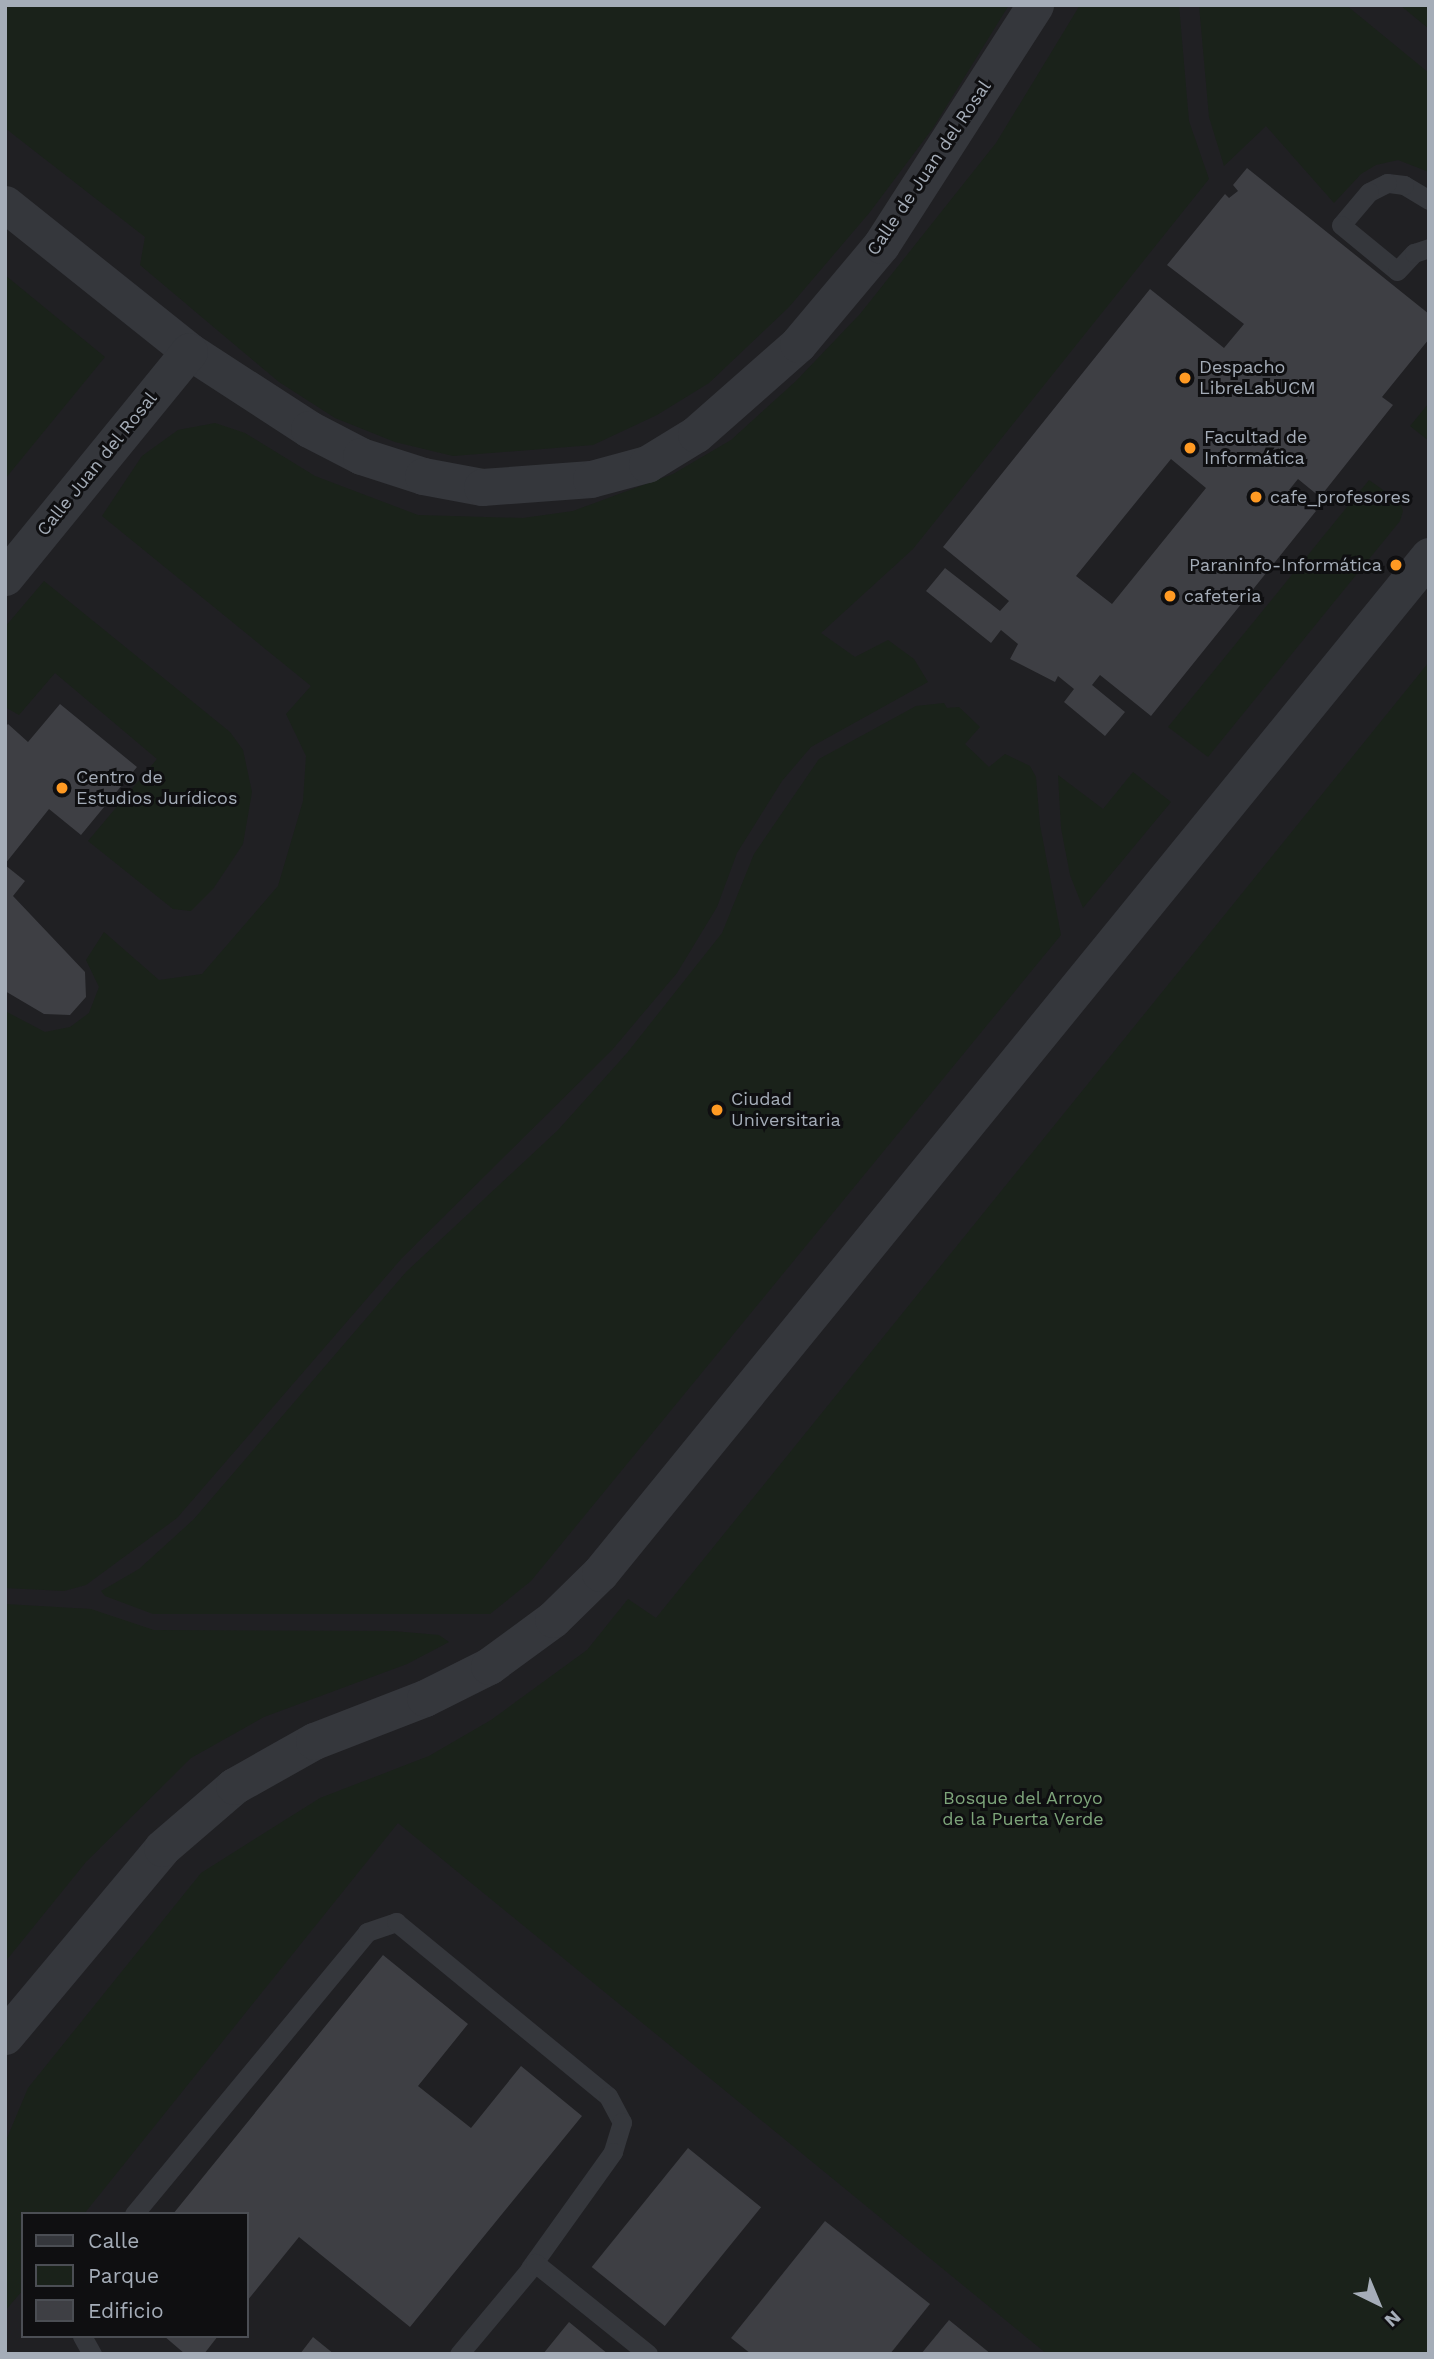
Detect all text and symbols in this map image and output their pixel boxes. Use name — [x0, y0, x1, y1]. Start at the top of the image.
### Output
street label: Calle de Juan del Rosal — [862, 76, 996, 260]
place label: Despacho LibreLabUCM — [1199, 357, 1316, 400]
marker: Despacho LibreLabUCM — [1177, 370, 1193, 386]
street label: Calle Juan del Rosal — [32, 387, 162, 541]
place label: Facultad de Informática — [1204, 427, 1307, 470]
marker: Facultad de Informática — [1182, 440, 1198, 456]
place label: cafe_profesores — [1270, 486, 1410, 508]
marker: cafe_profesores — [1248, 489, 1264, 505]
place label: Paraninfo-Informática — [1189, 554, 1382, 576]
marker: Paraninfo-Informática — [1388, 557, 1404, 573]
place label: cafeteria — [1184, 585, 1261, 607]
marker: cafeteria — [1162, 588, 1178, 604]
place label: Centro de Estudios Jurídicos — [76, 767, 238, 810]
marker: Centro de Estudios Jurídicos — [54, 780, 70, 796]
place label: Ciudad Universitaria — [731, 1089, 841, 1132]
marker: Ciudad Universitaria — [709, 1102, 725, 1118]
park label: Bosque del Arroyo de la Puerta Verde — [942, 1788, 1104, 1830]
legend — [21, 2212, 248, 2338]
text: Calle — [88, 2228, 139, 2253]
text: Parque — [88, 2263, 159, 2288]
north arrow — [1343, 2268, 1413, 2338]
text: Edificio — [88, 2298, 164, 2323]
text: N — [1380, 2306, 1406, 2332]

